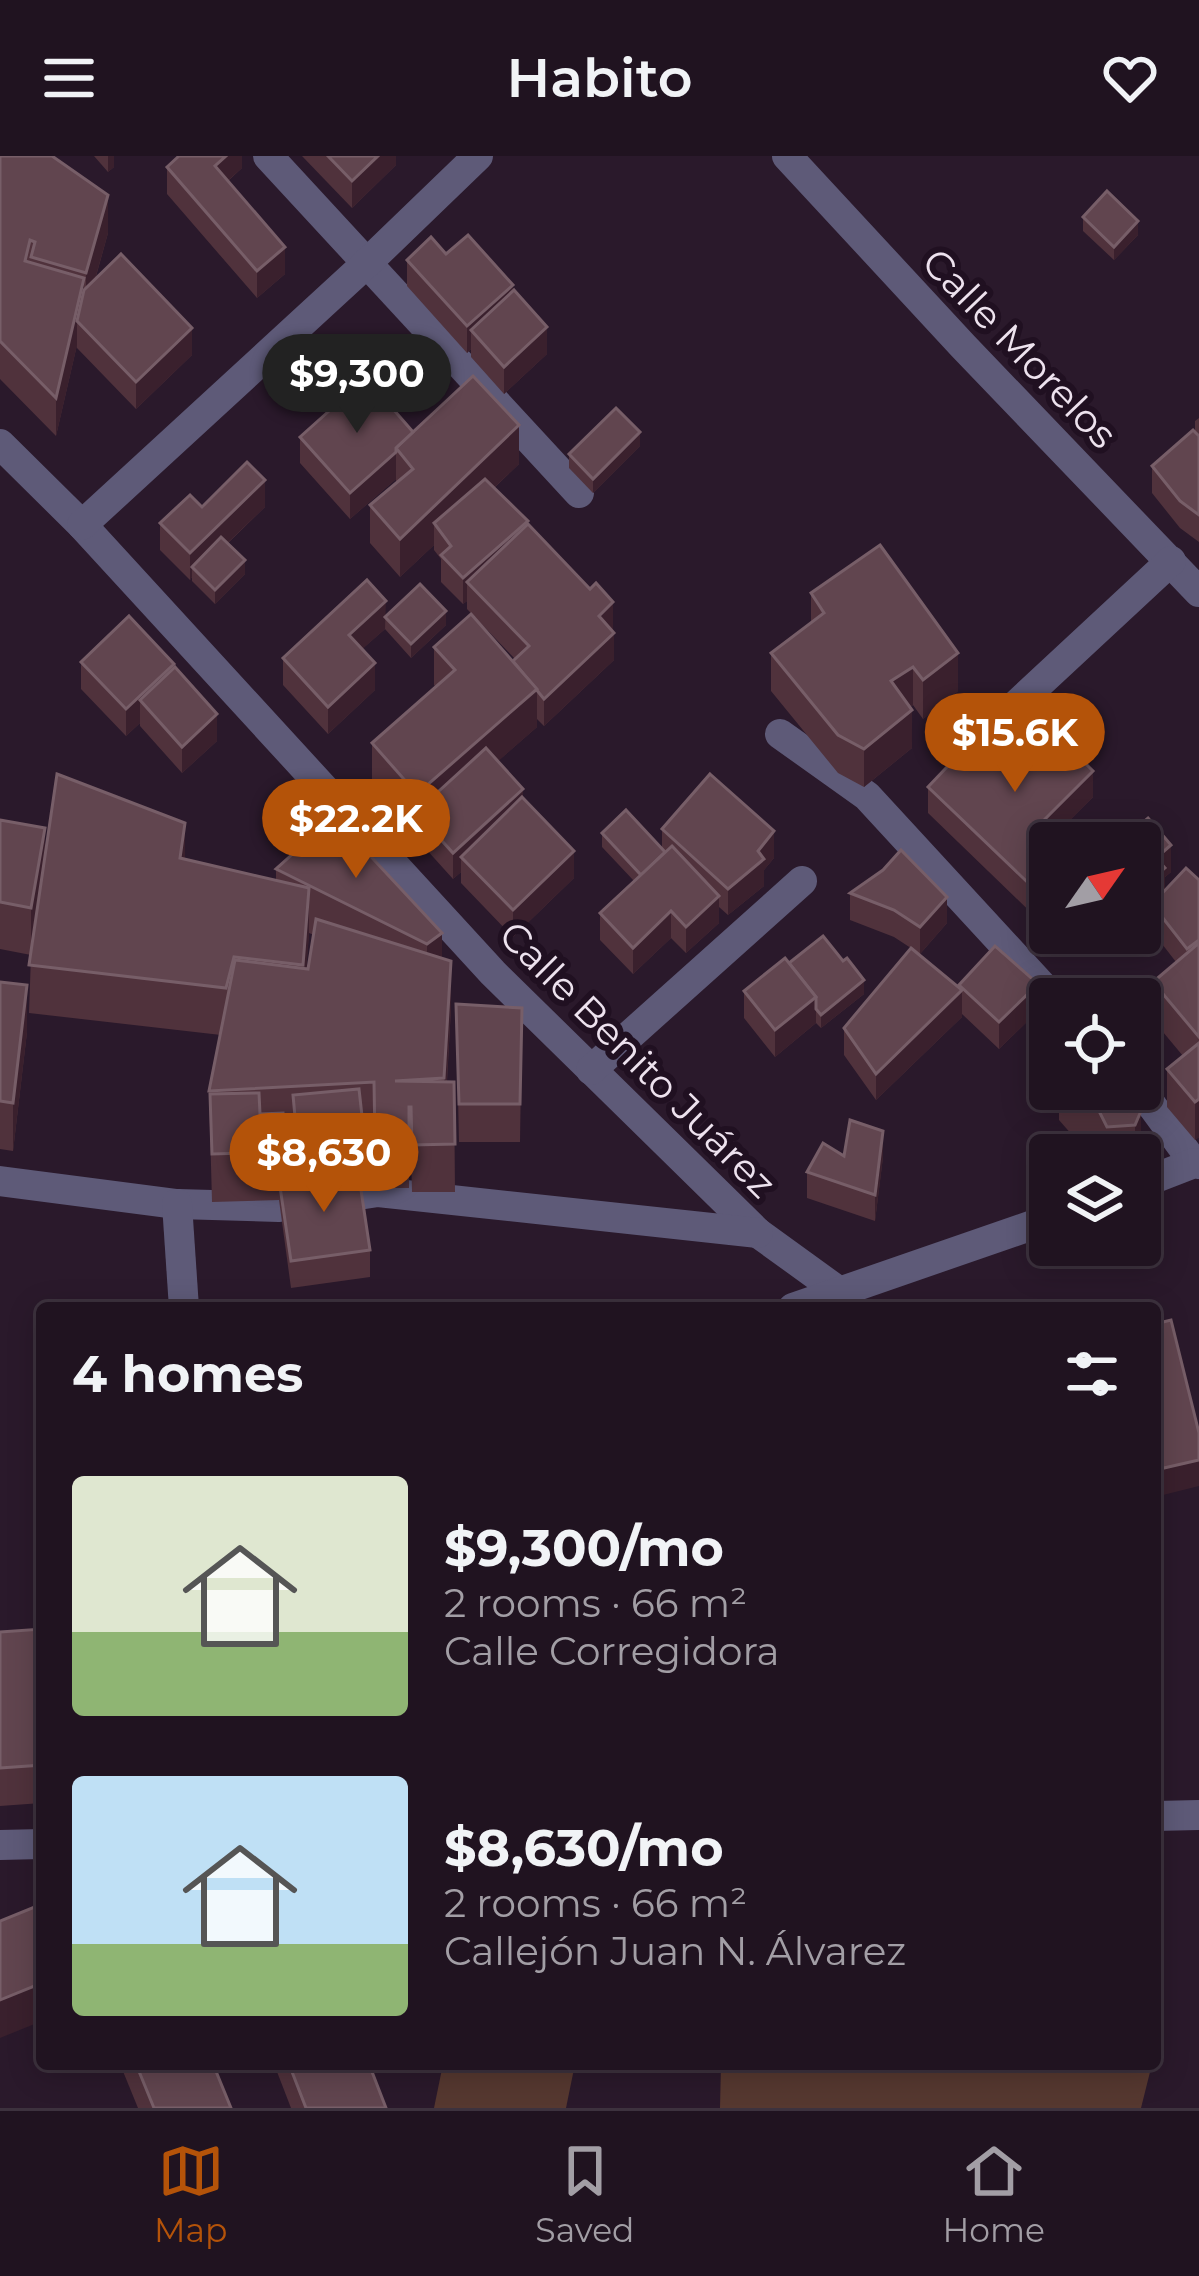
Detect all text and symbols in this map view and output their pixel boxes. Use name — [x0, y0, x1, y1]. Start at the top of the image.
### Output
icon: menu — [36, 45, 102, 111]
text: Habito — [507, 45, 692, 111]
icon: heart — [1097, 45, 1163, 111]
street label: Calle Morelos — [913, 238, 1127, 458]
pin: $9,300 — [259, 334, 455, 436]
text: $9,300 — [289, 349, 425, 397]
pin: $15.6K — [917, 693, 1113, 795]
text: $15.6K — [952, 708, 1078, 756]
pin: $22.2K — [258, 779, 454, 881]
text: $22.2K — [289, 794, 423, 842]
north arrow — [1029, 822, 1161, 954]
map controls — [1029, 822, 1161, 1266]
street label: Calle Benito Juárez — [490, 911, 786, 1207]
button: locate — [1029, 978, 1161, 1110]
pin: $8,630 — [226, 1113, 422, 1215]
text: $8,630 — [256, 1128, 392, 1176]
button: layers — [1029, 1134, 1161, 1266]
icon: filters — [1059, 1341, 1125, 1407]
text: 4 homes — [72, 1343, 303, 1405]
text: $9,300/mo — [444, 1517, 724, 1579]
icon: home — [168, 1524, 312, 1668]
text: 2 rooms · 66 m² — [444, 1579, 747, 1627]
text: Calle Corregidora — [444, 1627, 780, 1675]
text: $8,630/mo — [444, 1817, 724, 1879]
icon: home — [168, 1824, 312, 1968]
text: 2 rooms · 66 m² — [444, 1879, 747, 1927]
text: Callejón Juan N. Álvarez — [444, 1927, 906, 1975]
tab: Map — [154, 2138, 227, 2250]
tab: Saved — [535, 2138, 635, 2250]
tab: Home — [943, 2138, 1045, 2250]

